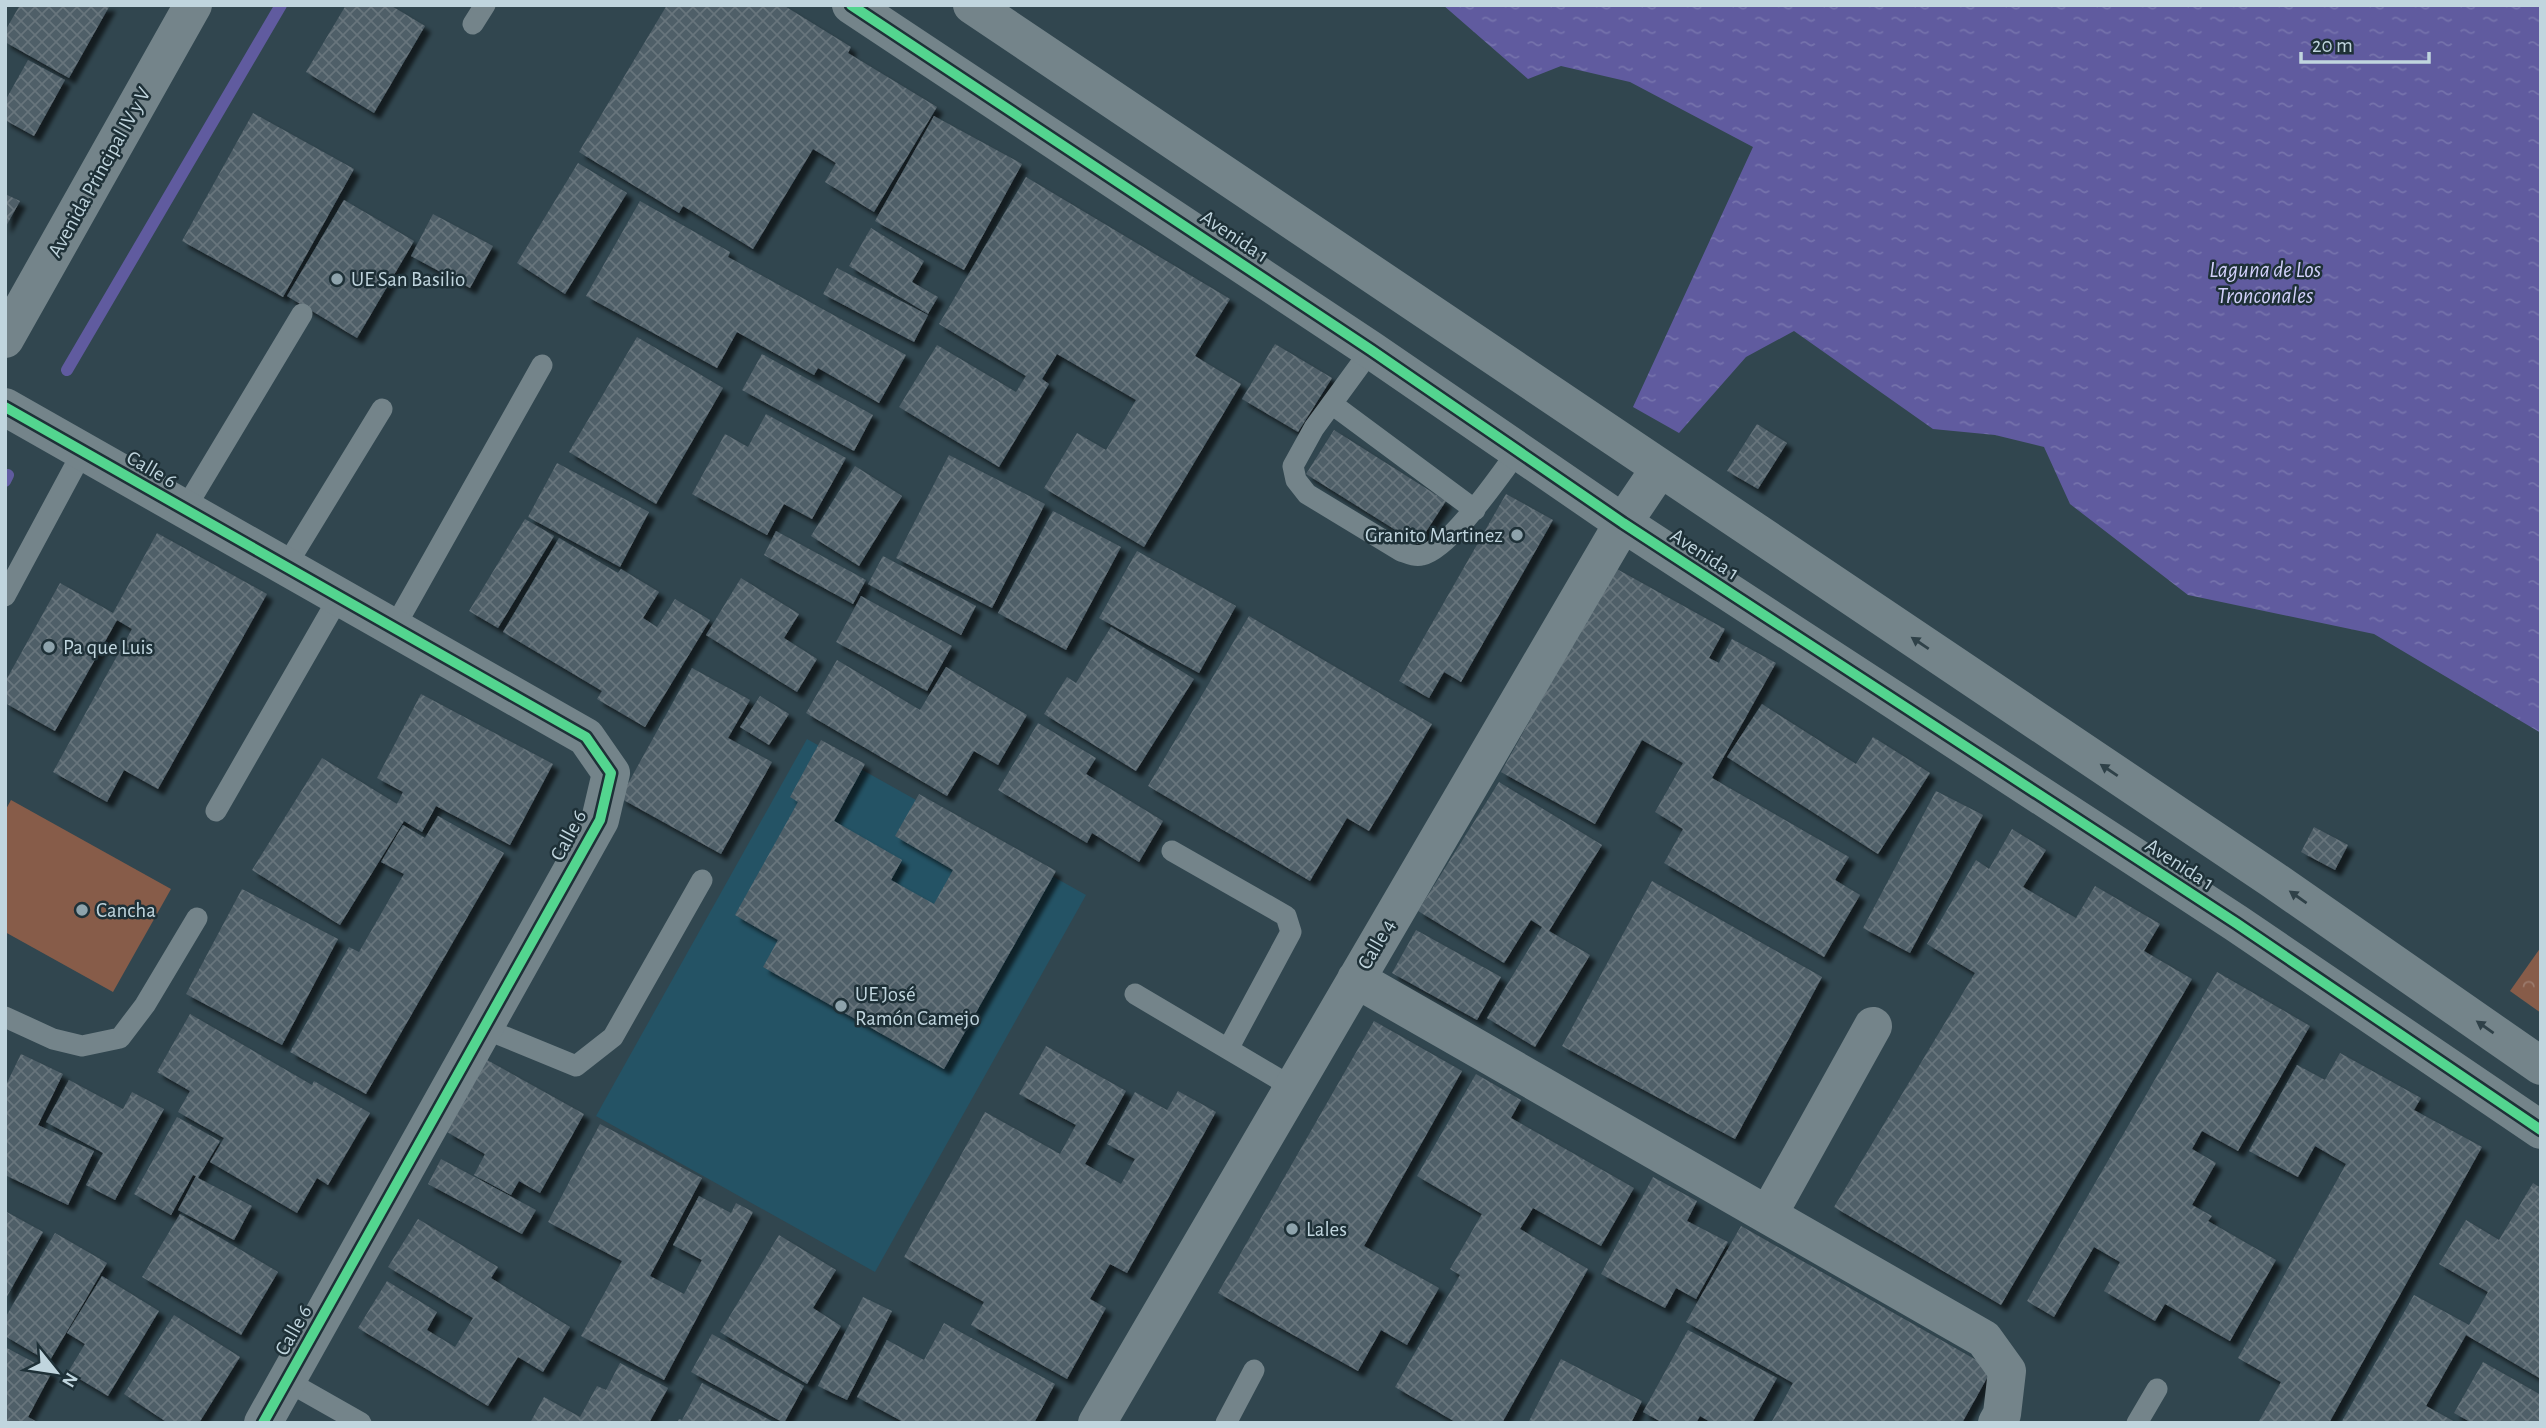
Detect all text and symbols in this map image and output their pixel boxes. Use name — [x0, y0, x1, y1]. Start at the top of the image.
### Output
scale bar — [2301, 21, 2429, 65]
text: 20 m — [2312, 35, 2353, 56]
street label: Avenida Principal IV y V — [44, 84, 155, 261]
street label: Avenida 1 — [1197, 206, 1273, 267]
water label: Laguna de Los Tronconales — [2209, 259, 2321, 308]
place label: UE San Basilio — [351, 269, 465, 290]
marker: UE San Basilio — [329, 271, 345, 287]
street label: Calle 6 — [123, 447, 180, 492]
place label: Granito Martinez — [1365, 525, 1503, 546]
street label: Avenida 1 — [1667, 525, 1743, 584]
marker: Granito Martinez — [1509, 527, 1525, 543]
one-way arrow — [1911, 636, 1929, 650]
place label: Pa que Luis — [63, 637, 153, 658]
marker: Pa que Luis — [41, 639, 57, 655]
one-way arrow — [2100, 763, 2118, 777]
street label: Calle 6 — [546, 806, 590, 864]
street label: Avenida 1 — [2142, 835, 2218, 894]
one-way arrow — [2289, 890, 2307, 904]
place label: Cancha — [96, 900, 156, 921]
marker: Cancha — [74, 902, 90, 918]
street label: Calle 4 — [1354, 916, 1399, 973]
place label: UE José Ramón Camejo — [855, 984, 980, 1029]
marker: UE José Ramón Camejo — [833, 998, 849, 1014]
one-way arrow — [2476, 1020, 2494, 1034]
place label: Lales — [1306, 1219, 1347, 1240]
marker: Lales — [1284, 1221, 1300, 1237]
street label: Calle 6 — [271, 1302, 316, 1359]
north arrow — [21, 1337, 91, 1407]
text: N — [58, 1369, 81, 1390]

